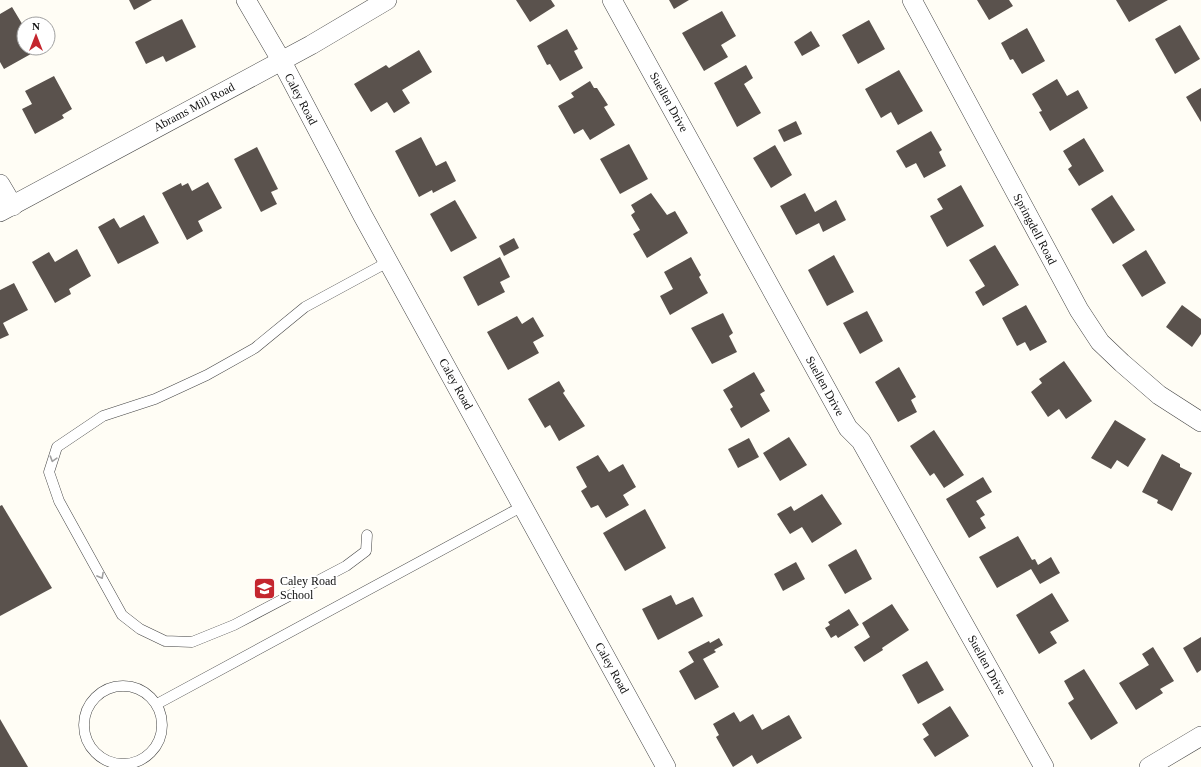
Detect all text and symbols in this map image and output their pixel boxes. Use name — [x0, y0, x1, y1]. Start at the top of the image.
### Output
north arrow — [16, 16, 56, 56]
text: N — [32, 20, 40, 32]
street label: Suellen Drive — [647, 70, 691, 134]
street label: Caley Road — [282, 71, 320, 127]
street label: Abrams Mill Road — [151, 80, 237, 134]
street label: Springdell Road — [1010, 191, 1060, 267]
street label: Suellen Drive — [803, 354, 847, 418]
street label: Caley Road — [436, 356, 476, 412]
one-way arrow — [49, 456, 58, 463]
one-way arrow — [96, 572, 103, 580]
place label: Caley Road School — [280, 574, 336, 602]
school or university icon: Caley Road School — [252, 575, 278, 601]
street label: Suellen Drive — [965, 633, 1009, 697]
street label: Caley Road — [592, 640, 632, 696]

